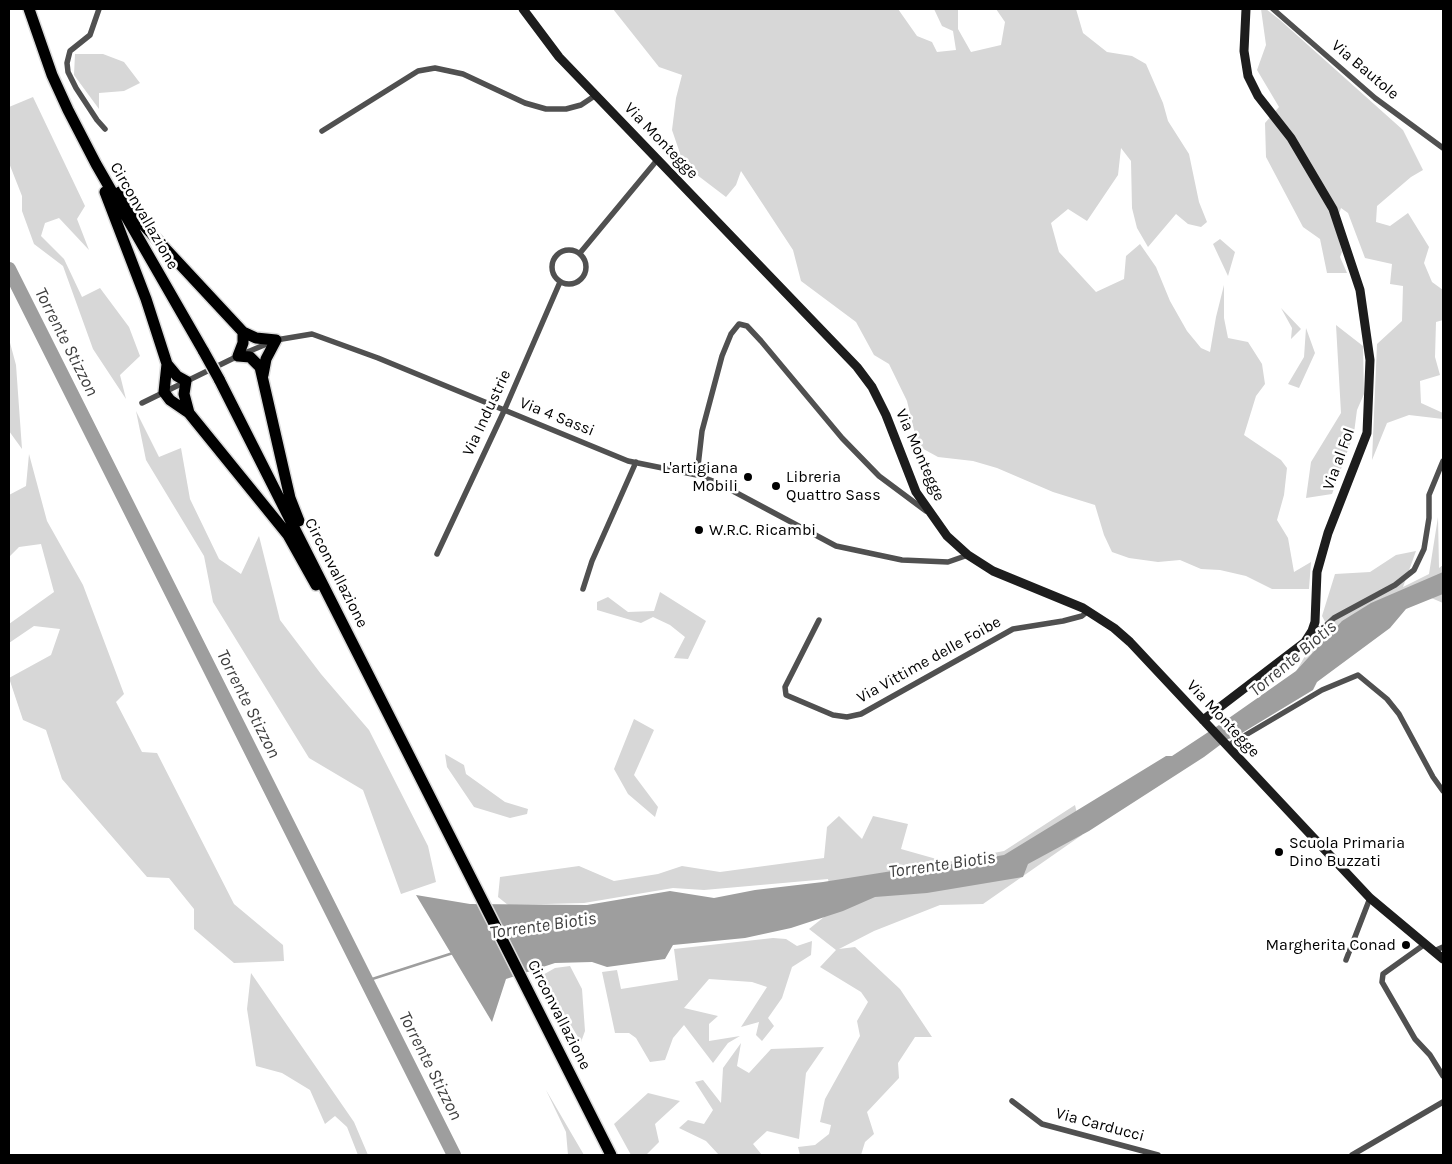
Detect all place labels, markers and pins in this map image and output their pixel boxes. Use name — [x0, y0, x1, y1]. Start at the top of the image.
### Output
place label: L'artigiana Mobili — [662, 458, 738, 496]
place label: Libreria Quattro Sass — [786, 467, 881, 505]
marker: L'artigiana Mobili — [742, 471, 754, 483]
marker: Libreria Quattro Sass — [770, 480, 782, 492]
place label: W.R.C. Ricambi — [709, 520, 816, 540]
marker: W.R.C. Ricambi — [693, 524, 705, 536]
place label: Scuola Primaria Dino Buzzati — [1289, 833, 1405, 871]
marker: Scuola Primaria Dino Buzzati — [1273, 846, 1285, 858]
place label: Margherita Conad — [1266, 935, 1396, 955]
marker: Margherita Conad — [1400, 939, 1412, 951]

